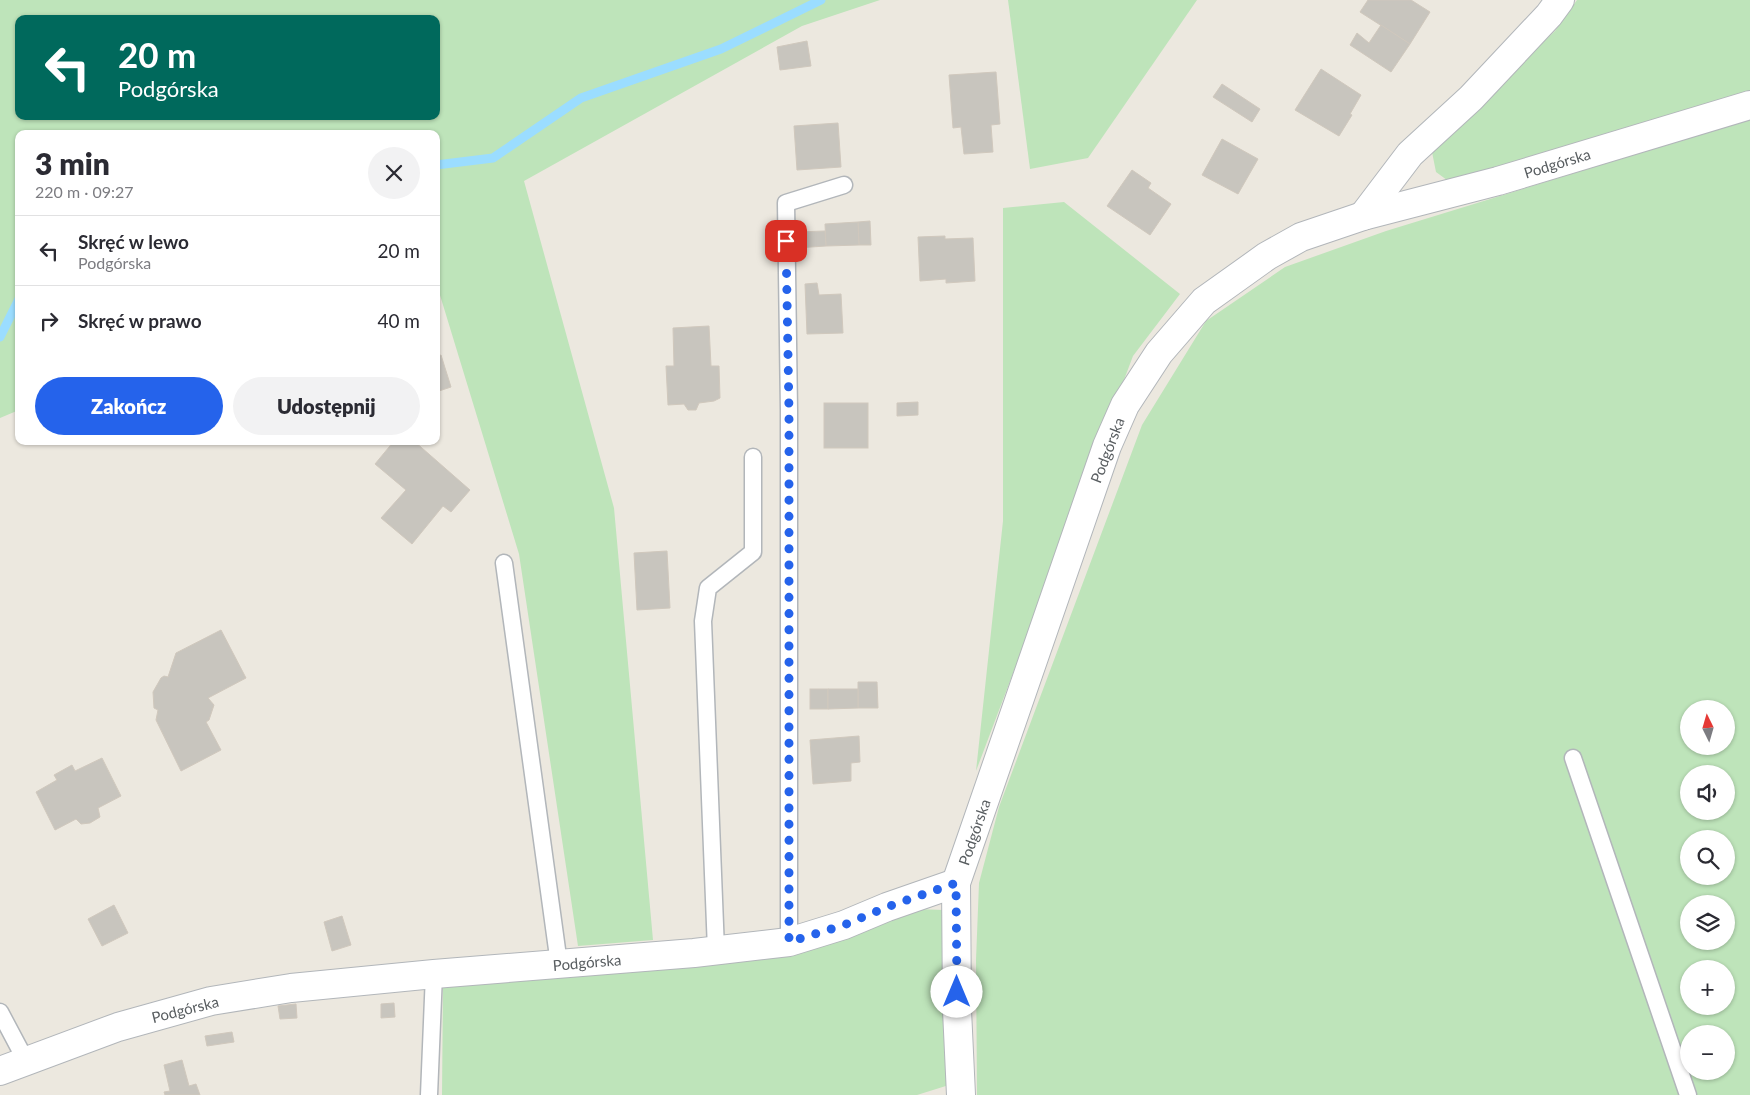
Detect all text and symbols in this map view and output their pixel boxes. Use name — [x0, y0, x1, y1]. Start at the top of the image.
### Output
text: 20 m — [118, 33, 196, 75]
icon: left — [35, 35, 100, 100]
text: Podgórska — [118, 75, 219, 102]
street label: Podgórska — [1522, 144, 1592, 182]
text: 3 min — [35, 145, 110, 181]
button: close — [368, 147, 420, 199]
text: 220 m · 09:27 — [35, 182, 134, 201]
pin — [765, 220, 807, 262]
icon: arrive — [772, 227, 800, 255]
text: Skręć w lewo — [78, 230, 189, 253]
icon: left — [35, 237, 63, 265]
text: 20 m — [377, 239, 420, 262]
text: Podgórska — [78, 253, 151, 272]
icon: right — [35, 307, 63, 335]
text: Skręć w prawo — [78, 309, 202, 332]
text: 40 m — [377, 309, 420, 332]
button: Zakończ — [35, 377, 223, 435]
button: Udostępnij — [233, 377, 420, 435]
street label: Podgórska — [1086, 415, 1128, 485]
north arrow — [1680, 700, 1735, 755]
map controls — [1680, 700, 1735, 1080]
button: sound — [1680, 765, 1735, 820]
street label: Podgórska — [954, 797, 994, 867]
button: search — [1680, 830, 1735, 885]
button: layers — [1680, 895, 1735, 950]
street label: Podgórska — [552, 950, 622, 974]
button: + — [1680, 960, 1735, 1015]
position arrow — [930, 965, 982, 1017]
street label: Podgórska — [149, 992, 221, 1026]
button: − — [1680, 1025, 1735, 1080]

